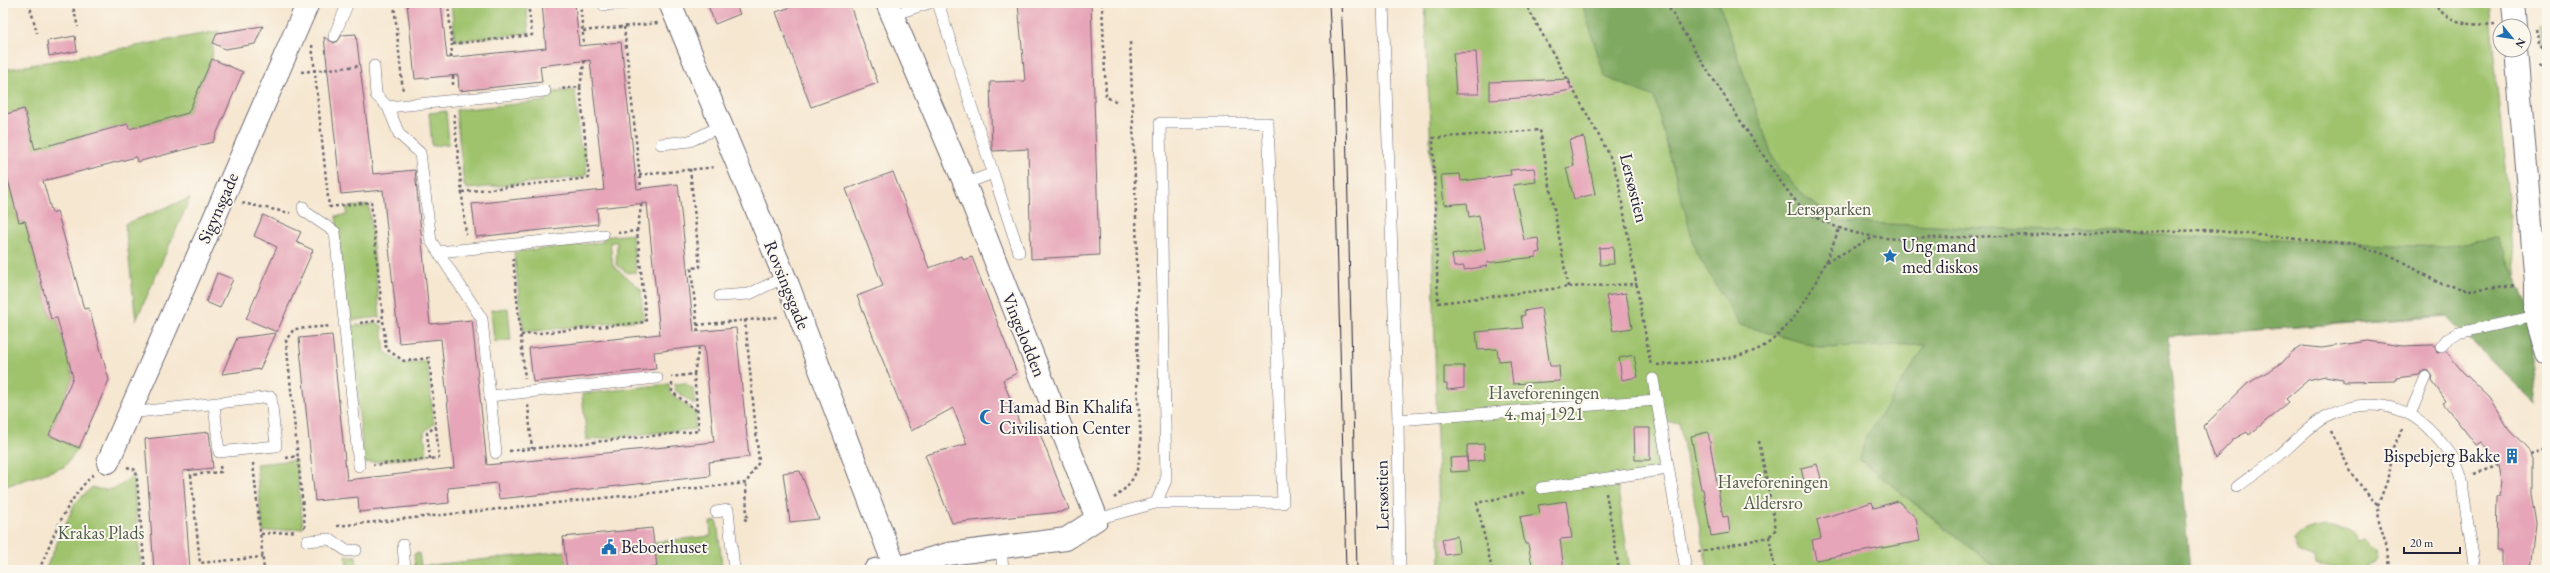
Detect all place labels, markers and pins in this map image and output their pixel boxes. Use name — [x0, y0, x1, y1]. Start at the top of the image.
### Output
place label: Ung mand med diskos — [1902, 234, 1978, 278]
place icon: Ung mand med diskos — [1881, 247, 1899, 265]
place label: Hamad Bin Khalifa Civilisation Center — [999, 395, 1133, 439]
mosque icon: Hamad Bin Khalifa Civilisation Center — [978, 408, 996, 426]
place label: Bispebjerg Bakke — [2383, 444, 2500, 467]
building icon: Bispebjerg Bakke — [2503, 447, 2521, 465]
place label: Beboerhuset — [621, 535, 707, 558]
public building icon: Beboerhuset — [600, 538, 618, 556]

